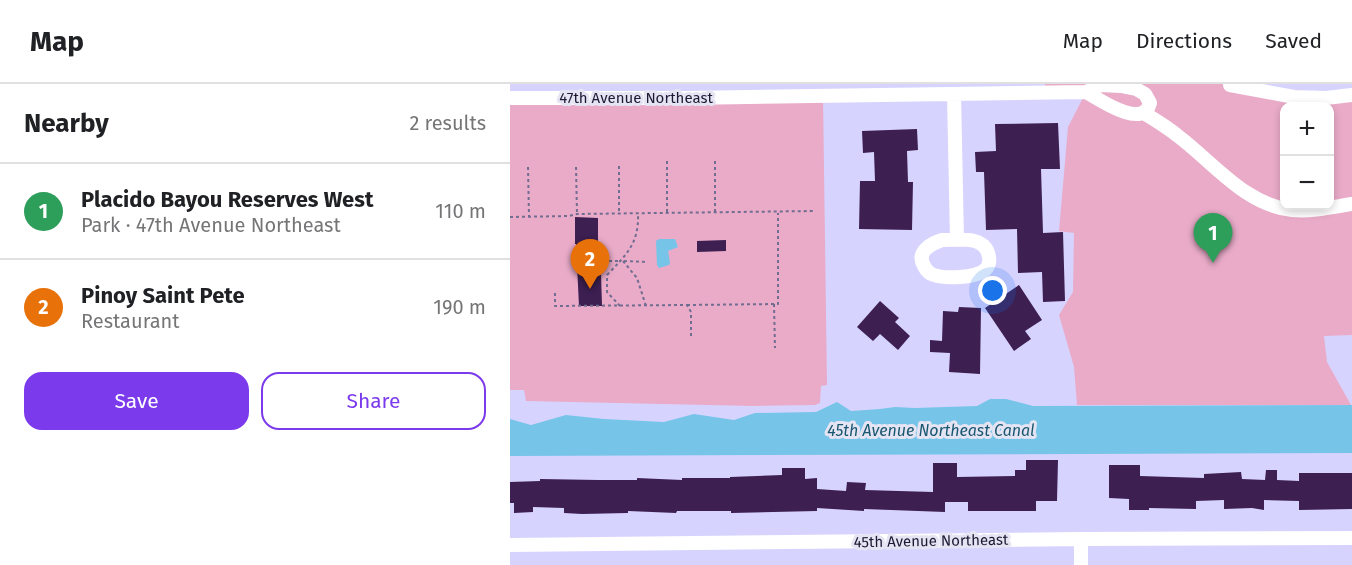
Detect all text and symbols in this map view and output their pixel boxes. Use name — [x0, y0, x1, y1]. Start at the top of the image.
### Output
text: Map — [30, 25, 84, 58]
text: Map — [1063, 28, 1103, 54]
text: Directions — [1136, 28, 1232, 54]
text: Saved — [1265, 28, 1322, 54]
street label: 47th Avenue Northeast — [559, 89, 713, 107]
map controls — [1280, 102, 1334, 210]
button: + — [1280, 102, 1334, 156]
text: Nearby — [24, 108, 109, 139]
text: 2 results — [409, 111, 486, 135]
button: − — [1280, 156, 1334, 210]
text: Placido Bayou Reserves West — [81, 186, 373, 213]
text: 1 — [39, 199, 48, 223]
text: 110 m — [435, 199, 486, 223]
text: Park · 47th Avenue Northeast — [81, 213, 341, 237]
pin: 1 — [1194, 214, 1232, 263]
pin: 2 — [570, 240, 610, 289]
your location — [978, 276, 1007, 305]
text: Pinoy Saint Pete — [81, 282, 245, 309]
text: 2 — [38, 295, 49, 319]
text: 190 m — [433, 295, 486, 319]
text: Restaurant — [81, 309, 179, 333]
button: Save — [24, 372, 249, 430]
button: Share — [261, 372, 486, 430]
water label: 45th Avenue Northeast Canal — [827, 421, 1035, 440]
street label: 45th Avenue Northeast — [854, 531, 1009, 551]

